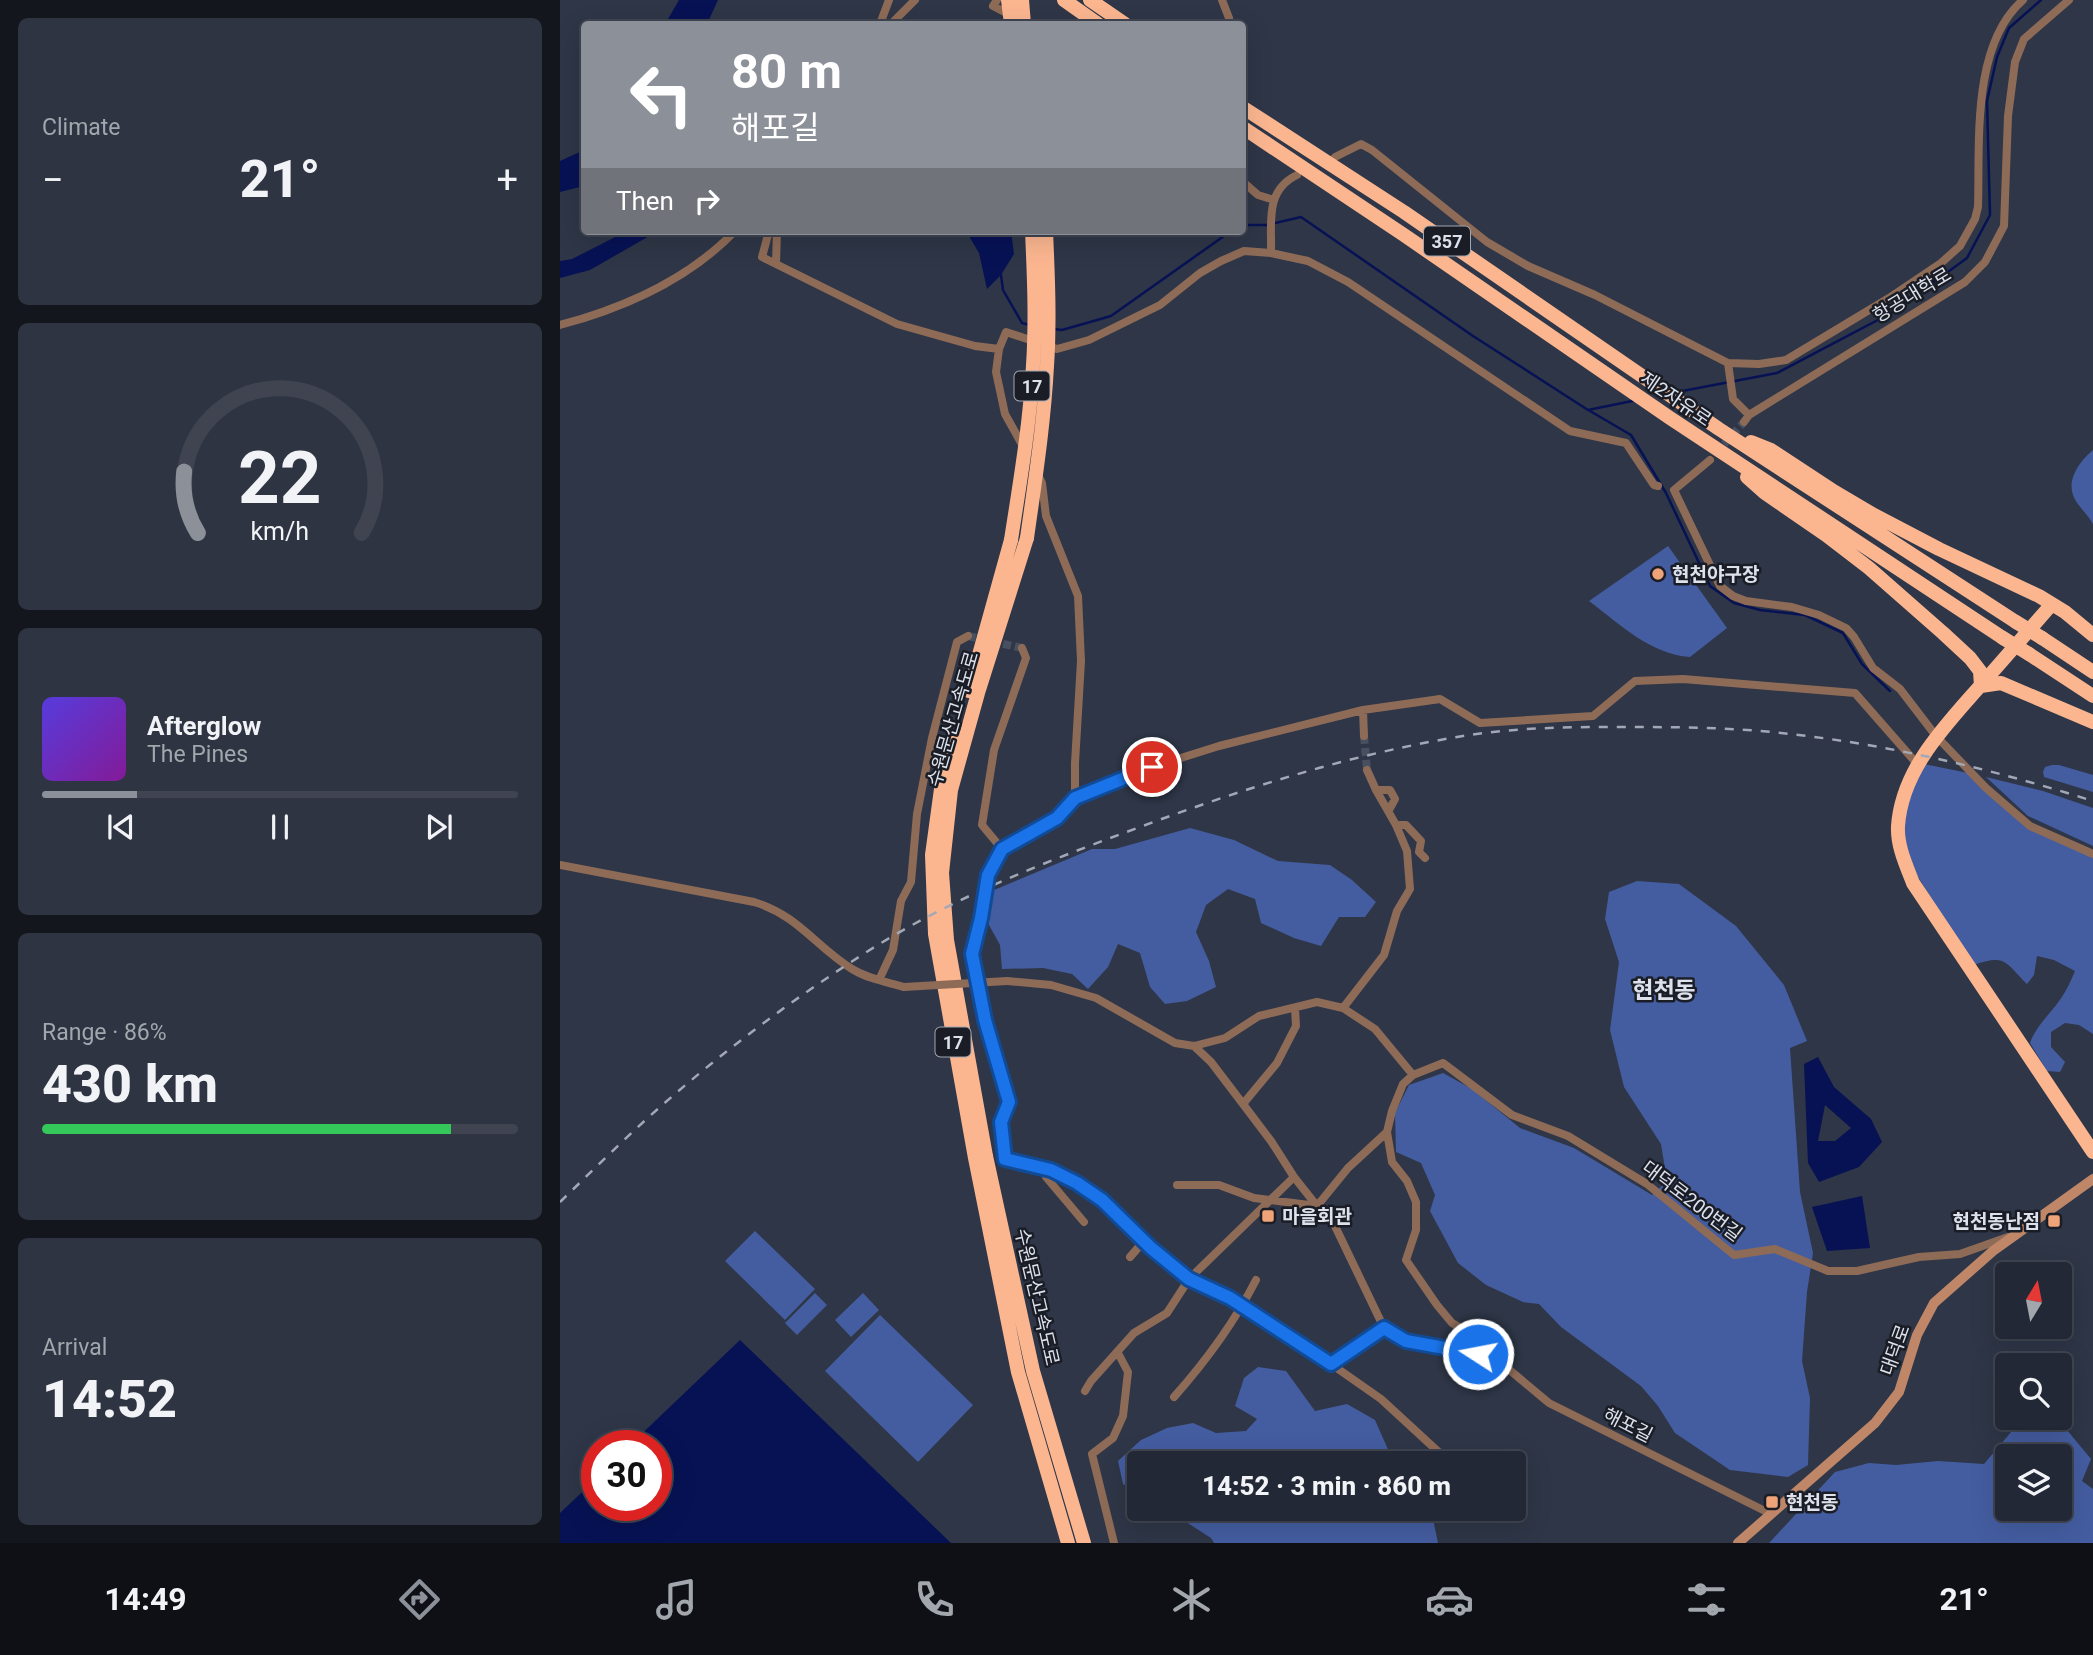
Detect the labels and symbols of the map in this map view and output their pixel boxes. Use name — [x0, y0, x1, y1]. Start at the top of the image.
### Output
road number: 357 — [1424, 227, 1470, 256]
street label: 항공대학로 — [1869, 263, 1955, 327]
street label: 제2자유로 — [1636, 367, 1716, 431]
road number: 17 — [1014, 372, 1050, 400]
place label: 현천야구장 — [1672, 563, 1759, 586]
marker: 현천야구장 — [1650, 566, 1666, 582]
street label: 수원문산고속도로 — [923, 649, 983, 789]
pin — [1122, 737, 1182, 797]
district label: 현천동 — [1632, 977, 1696, 1004]
road number: 17 — [936, 1028, 970, 1056]
street label: 대덕로200번길 — [1637, 1156, 1747, 1246]
place label: 마을회관 — [1282, 1205, 1352, 1228]
marker: 마을회관 — [1260, 1208, 1276, 1224]
place label: 현천동난점 — [1953, 1210, 2040, 1233]
marker: 현천동난점 — [2046, 1213, 2062, 1229]
street label: 수원문산고속도로 — [1010, 1226, 1064, 1368]
north arrow — [1995, 1262, 2072, 1339]
position arrow — [1441, 1317, 1515, 1391]
street label: 대덕로 — [1875, 1321, 1915, 1379]
street label: 해포길 — [1599, 1403, 1657, 1447]
speed limit sign: 30 — [581, 1430, 672, 1521]
place label: 현천동 — [1786, 1491, 1838, 1514]
marker: 현천동 — [1764, 1494, 1780, 1510]

